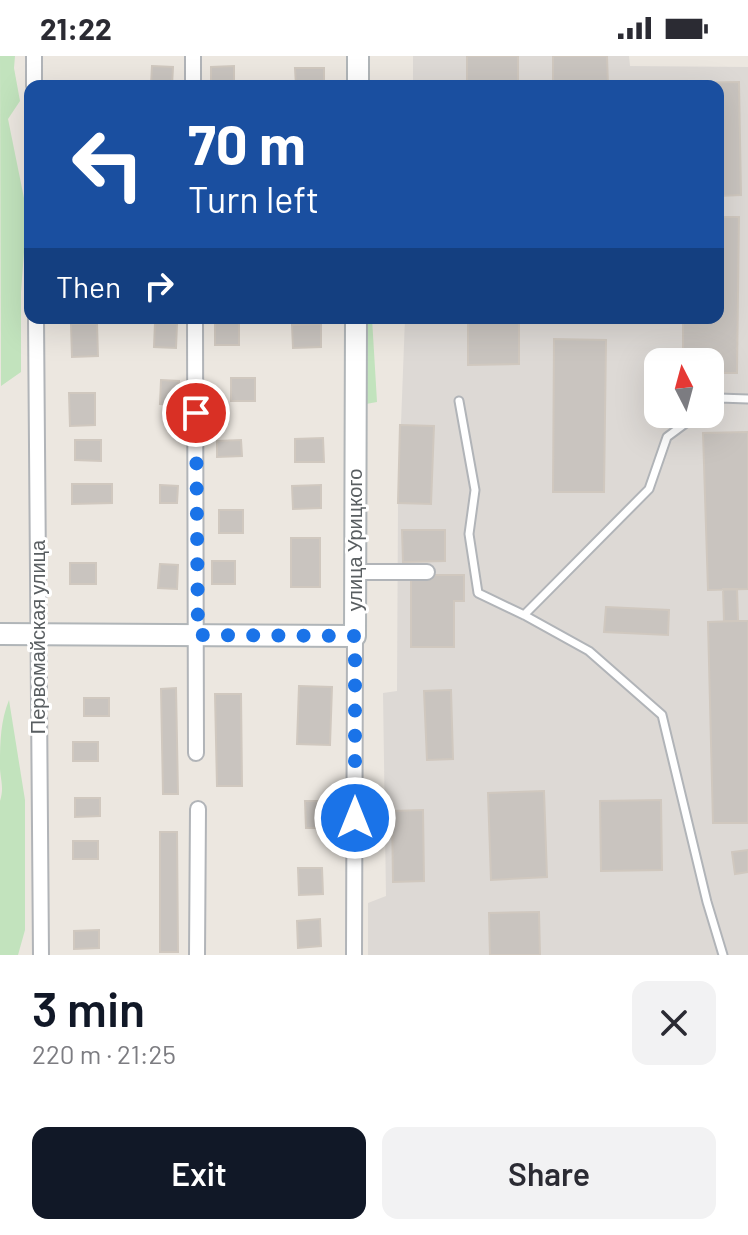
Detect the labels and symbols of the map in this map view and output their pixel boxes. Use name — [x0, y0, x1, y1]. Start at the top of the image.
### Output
north arrow — [644, 348, 724, 428]
pin — [162, 379, 230, 447]
street label: улица Урицкого — [342, 469, 366, 611]
street label: Первомайская улица — [25, 539, 49, 734]
position arrow — [313, 776, 397, 860]

